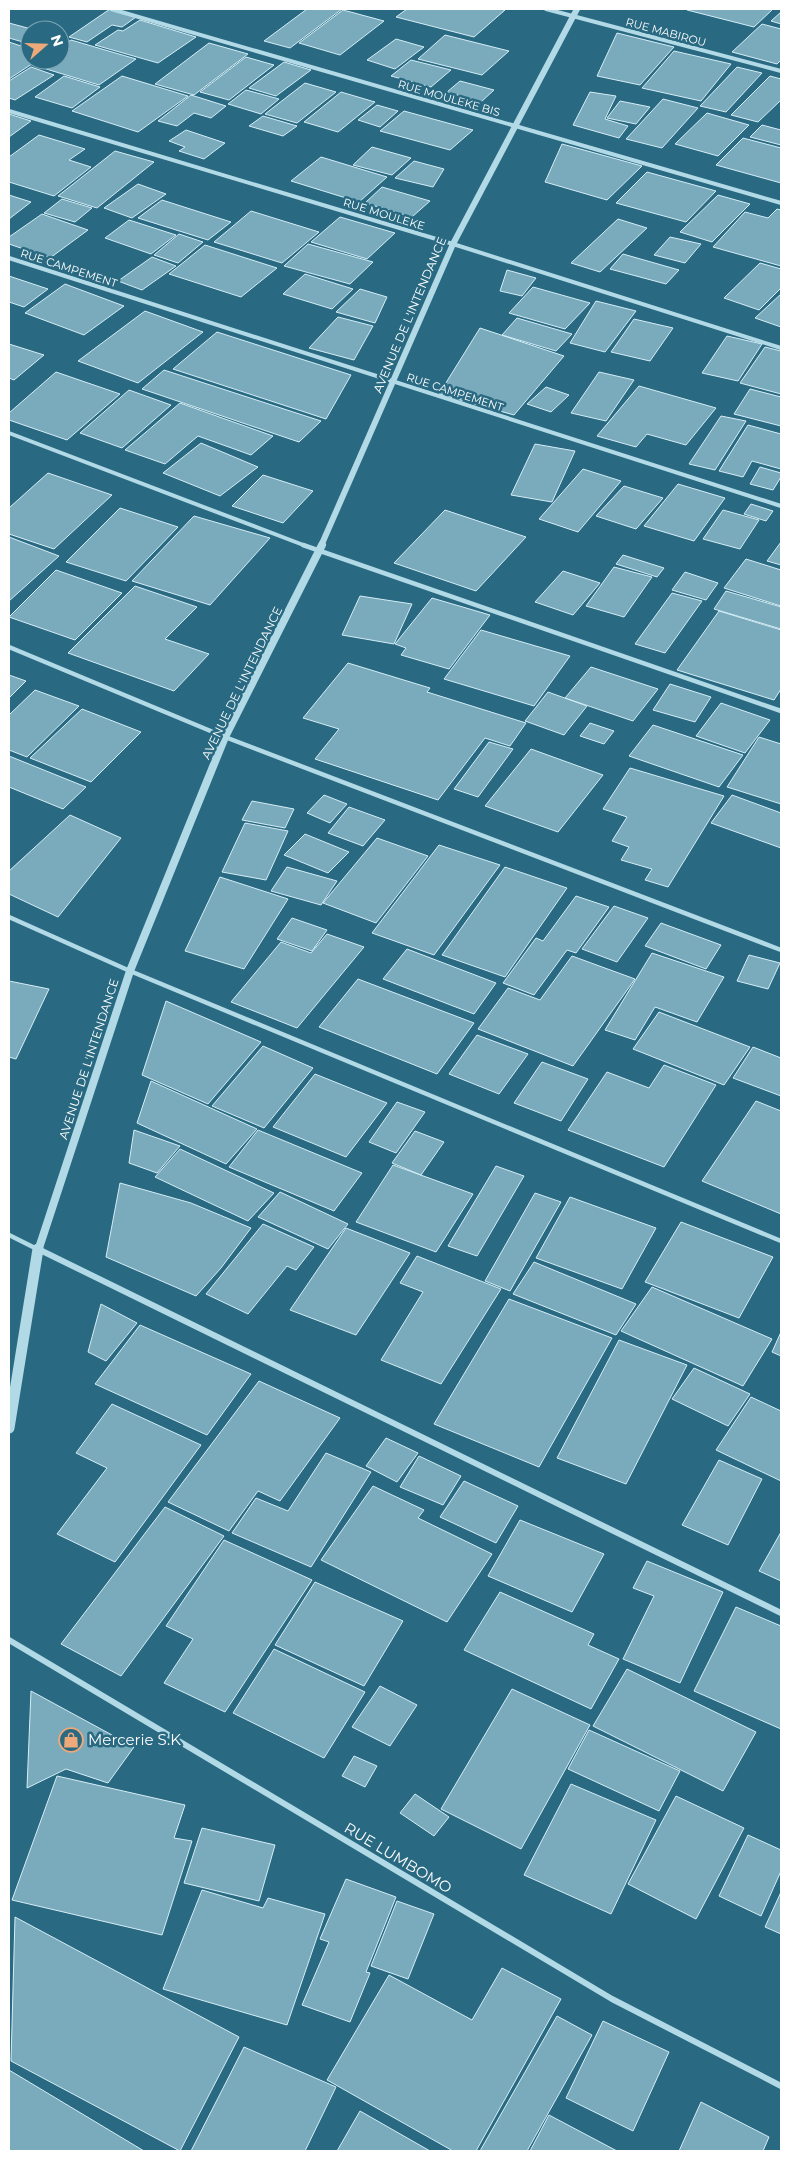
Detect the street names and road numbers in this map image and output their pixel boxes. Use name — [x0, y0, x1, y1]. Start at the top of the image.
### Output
street label: RUE MABIROU — [624, 15, 708, 49]
street label: RUE MOULEKE BIS — [396, 77, 502, 119]
street label: RUE MOULEKE — [342, 195, 426, 233]
street label: AVENUE DE L'INTENDANCE — [370, 234, 449, 395]
street label: RUE CAMPEMENT — [19, 246, 120, 291]
street label: RUE CAMPEMENT — [405, 370, 506, 415]
street label: AVENUE DE L'INTENDANCE — [198, 604, 285, 762]
street label: AVENUE DE L'INTENDANCE — [55, 977, 122, 1141]
street label: RUE LUMBOMO — [341, 1818, 456, 1897]

